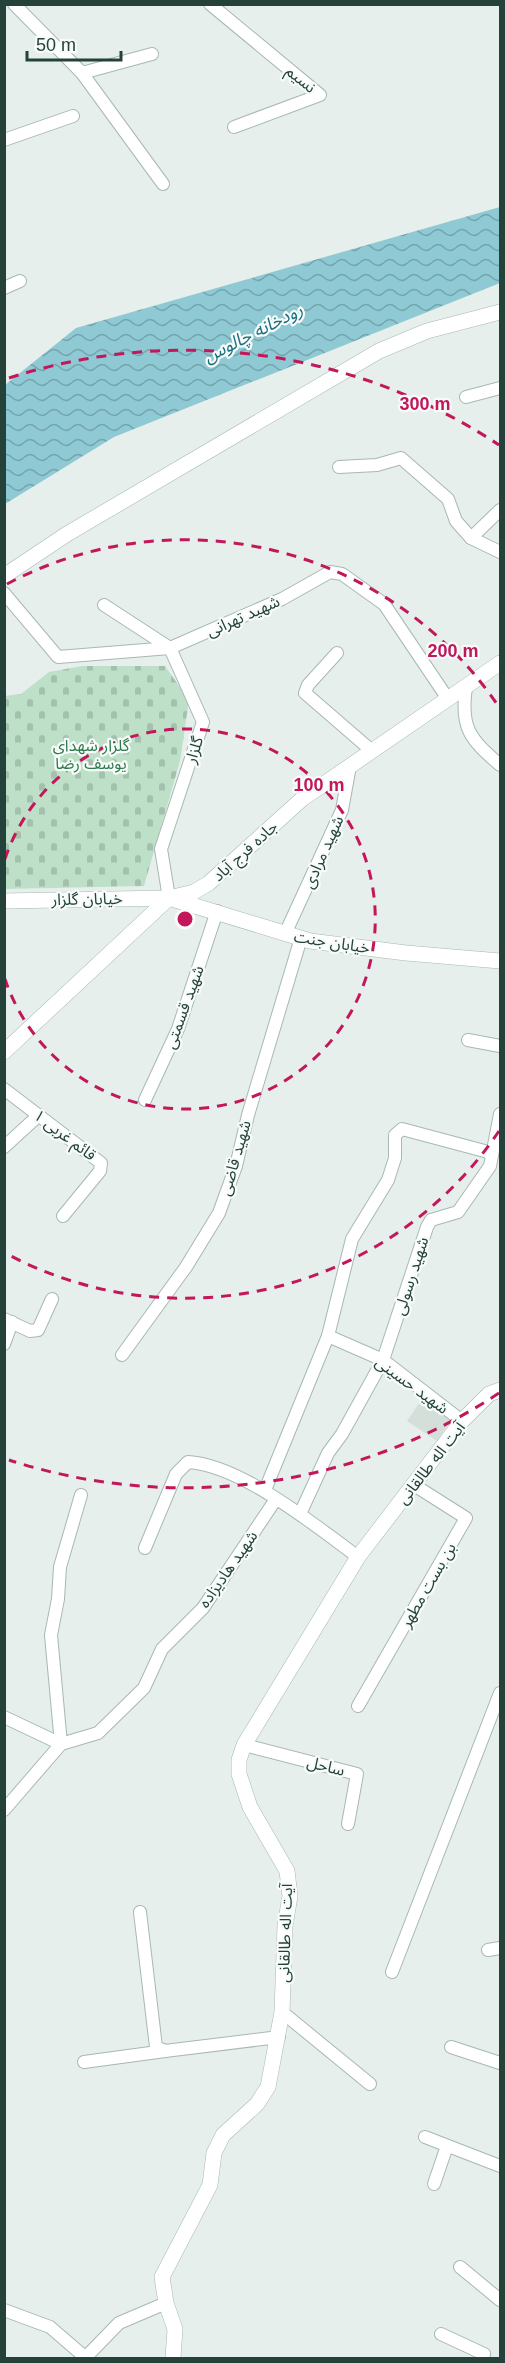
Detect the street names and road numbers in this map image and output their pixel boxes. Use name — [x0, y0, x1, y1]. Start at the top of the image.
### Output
street label: نسیم — [280, 62, 319, 99]
street label: شهید تهرانی — [204, 592, 283, 641]
street label: گلزار — [181, 734, 207, 767]
street label: شهید مرادی — [299, 813, 347, 891]
street label: جاده فرج آباد — [209, 818, 284, 887]
street label: خیابان گلزار — [50, 890, 123, 909]
street label: خیابان جنت — [293, 928, 371, 957]
street label: شهید قسمتی — [161, 963, 208, 1051]
street label: قائم غربی ۱ — [28, 1106, 99, 1167]
street label: شهید قاضی — [216, 1118, 255, 1198]
street label: شهید رسولی — [390, 1235, 433, 1317]
street label: شهید حسینی — [372, 1353, 452, 1418]
street label: آیت اله طالقانی — [394, 1418, 470, 1508]
street label: شهید هادیزاده — [195, 1527, 262, 1611]
street label: بن بست مطهر — [397, 1540, 460, 1632]
street label: ساحل — [305, 1753, 347, 1780]
street label: آیت اله طالقانی — [275, 1882, 296, 1983]

